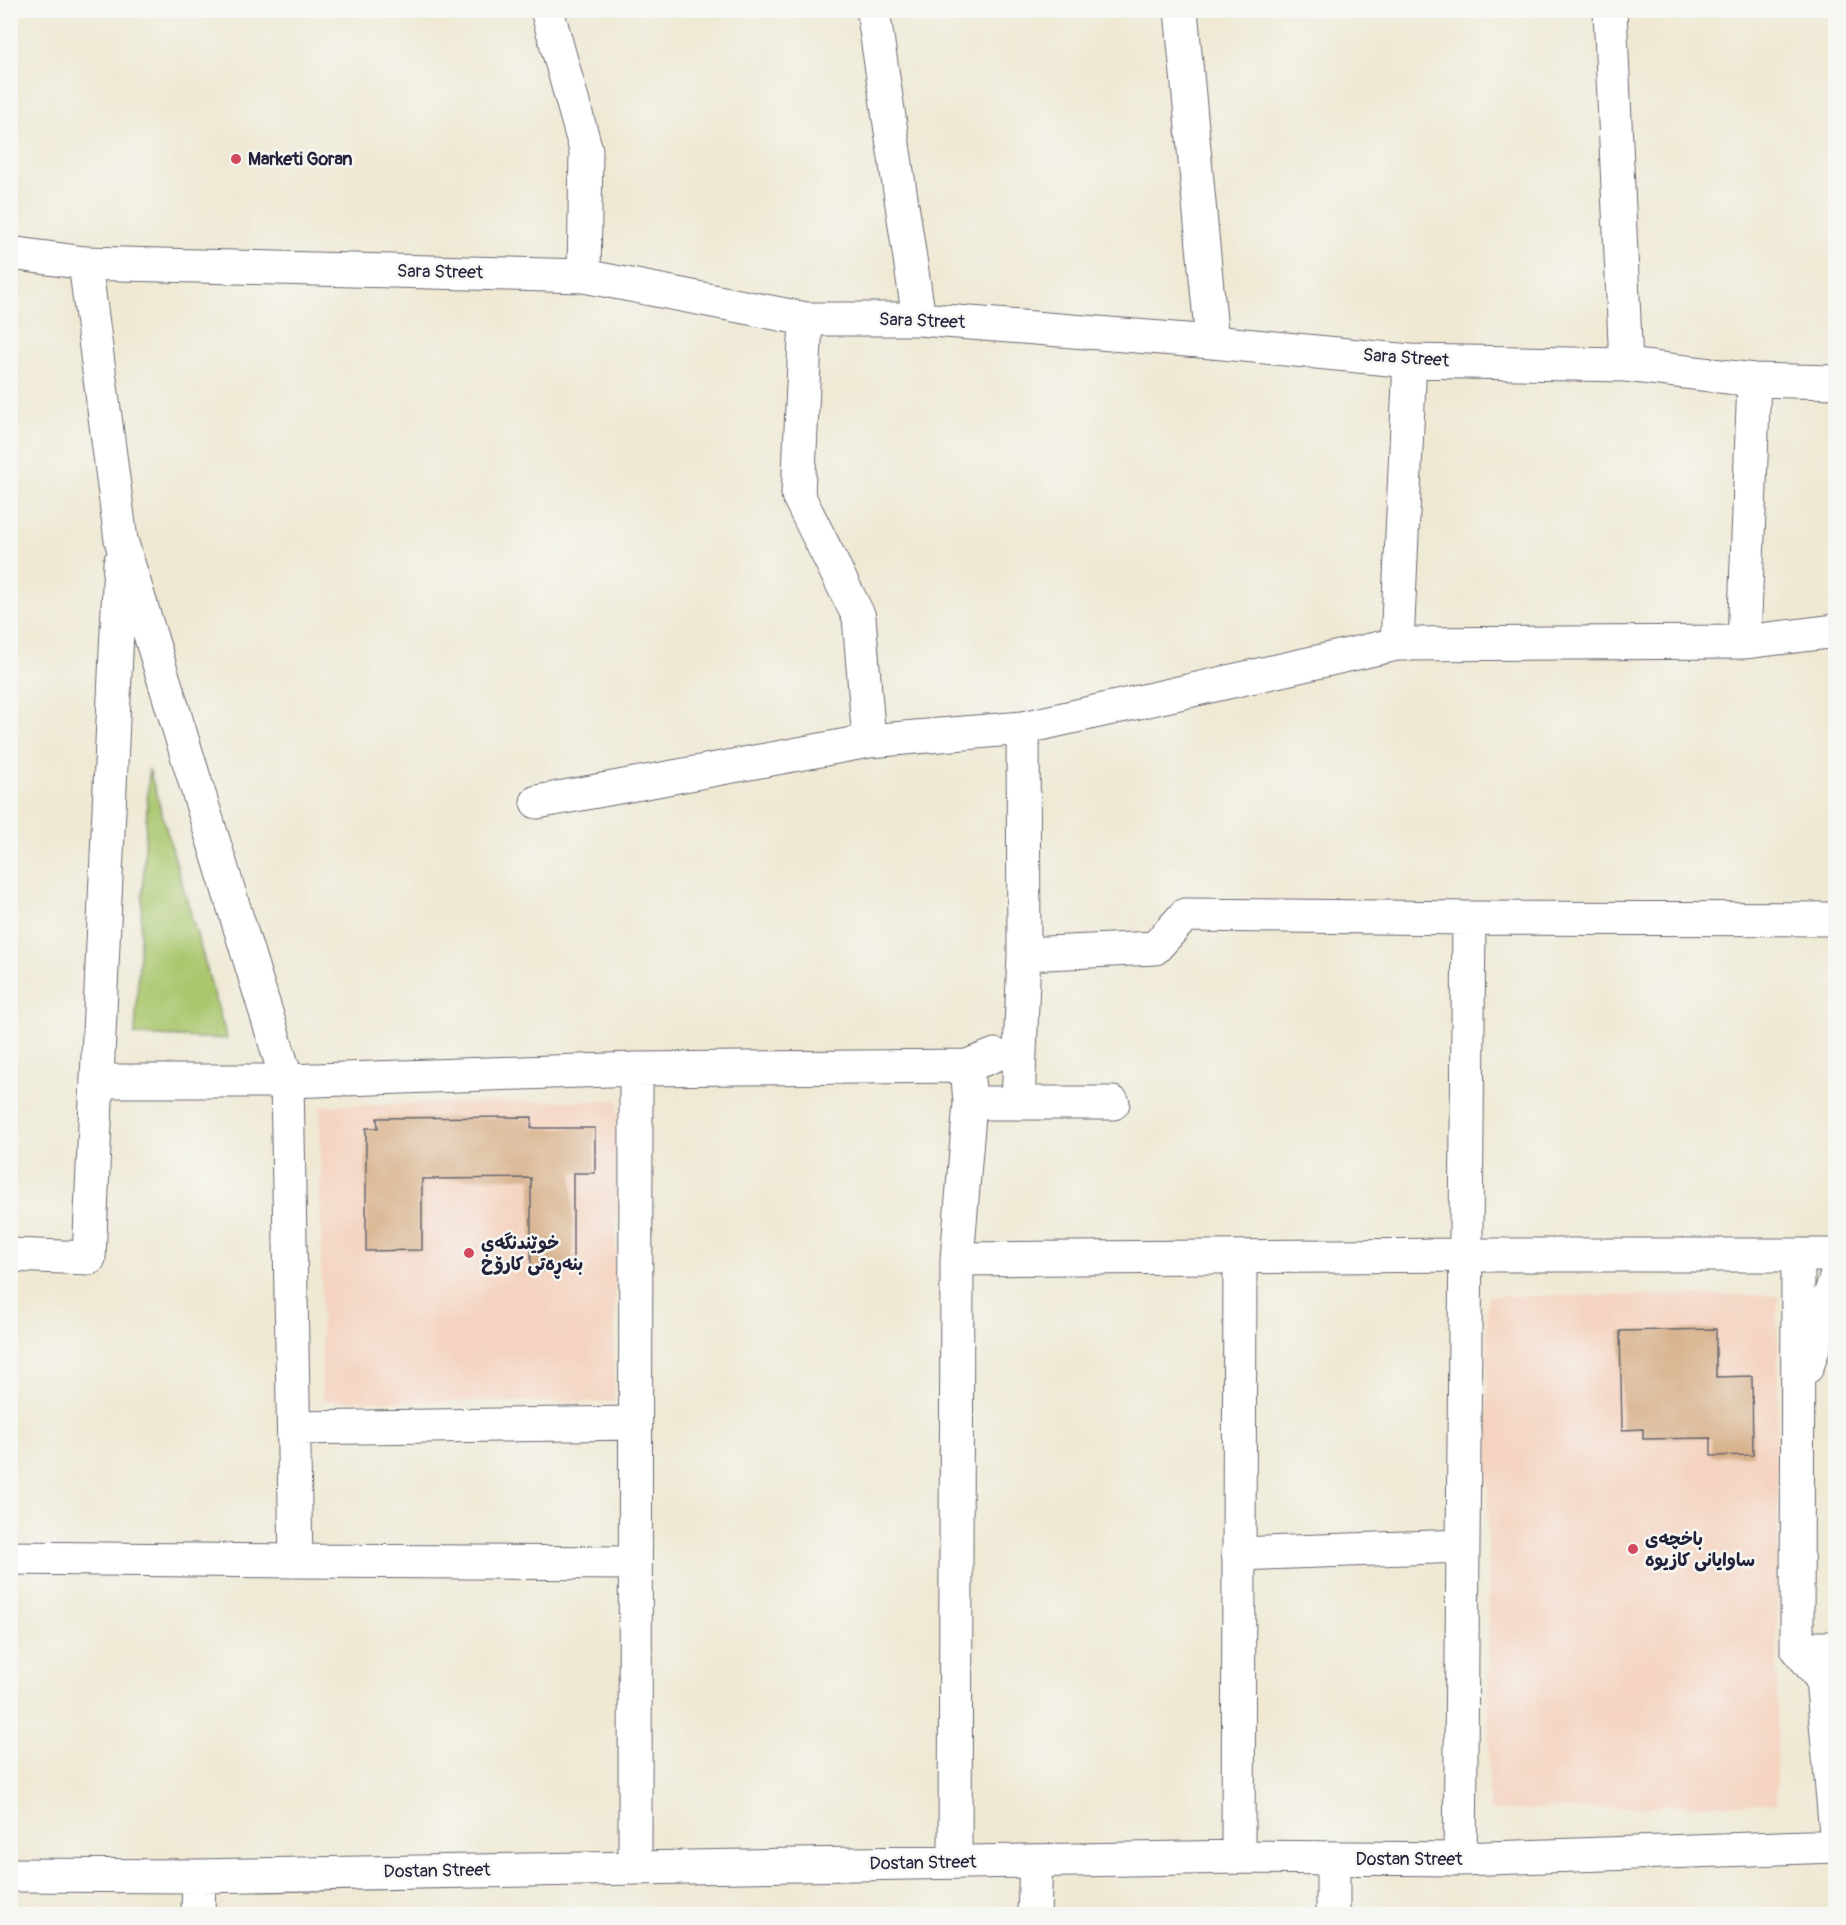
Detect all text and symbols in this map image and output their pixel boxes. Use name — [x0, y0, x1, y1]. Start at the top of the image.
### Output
place label: Marketi Goran — [248, 148, 353, 171]
marker: Marketi Goran — [229, 152, 243, 166]
street label: Sara Street — [397, 260, 484, 284]
street label: Sara Street — [878, 308, 966, 334]
street label: Sara Street — [1362, 344, 1451, 373]
place label: خوێندنگەی بنەڕەتی کارۆخ — [481, 1232, 583, 1279]
marker: خوێندنگەی بنەڕەتی کارۆخ — [462, 1246, 476, 1260]
place label: باخچەی ساوایانی کازیوە — [1645, 1528, 1755, 1572]
marker: باخچەی ساوایانی کازیوە — [1626, 1542, 1640, 1556]
street label: Dostan Street — [1356, 1848, 1463, 1871]
street label: Dostan Street — [869, 1851, 977, 1875]
street label: Dostan Street — [383, 1859, 491, 1883]

